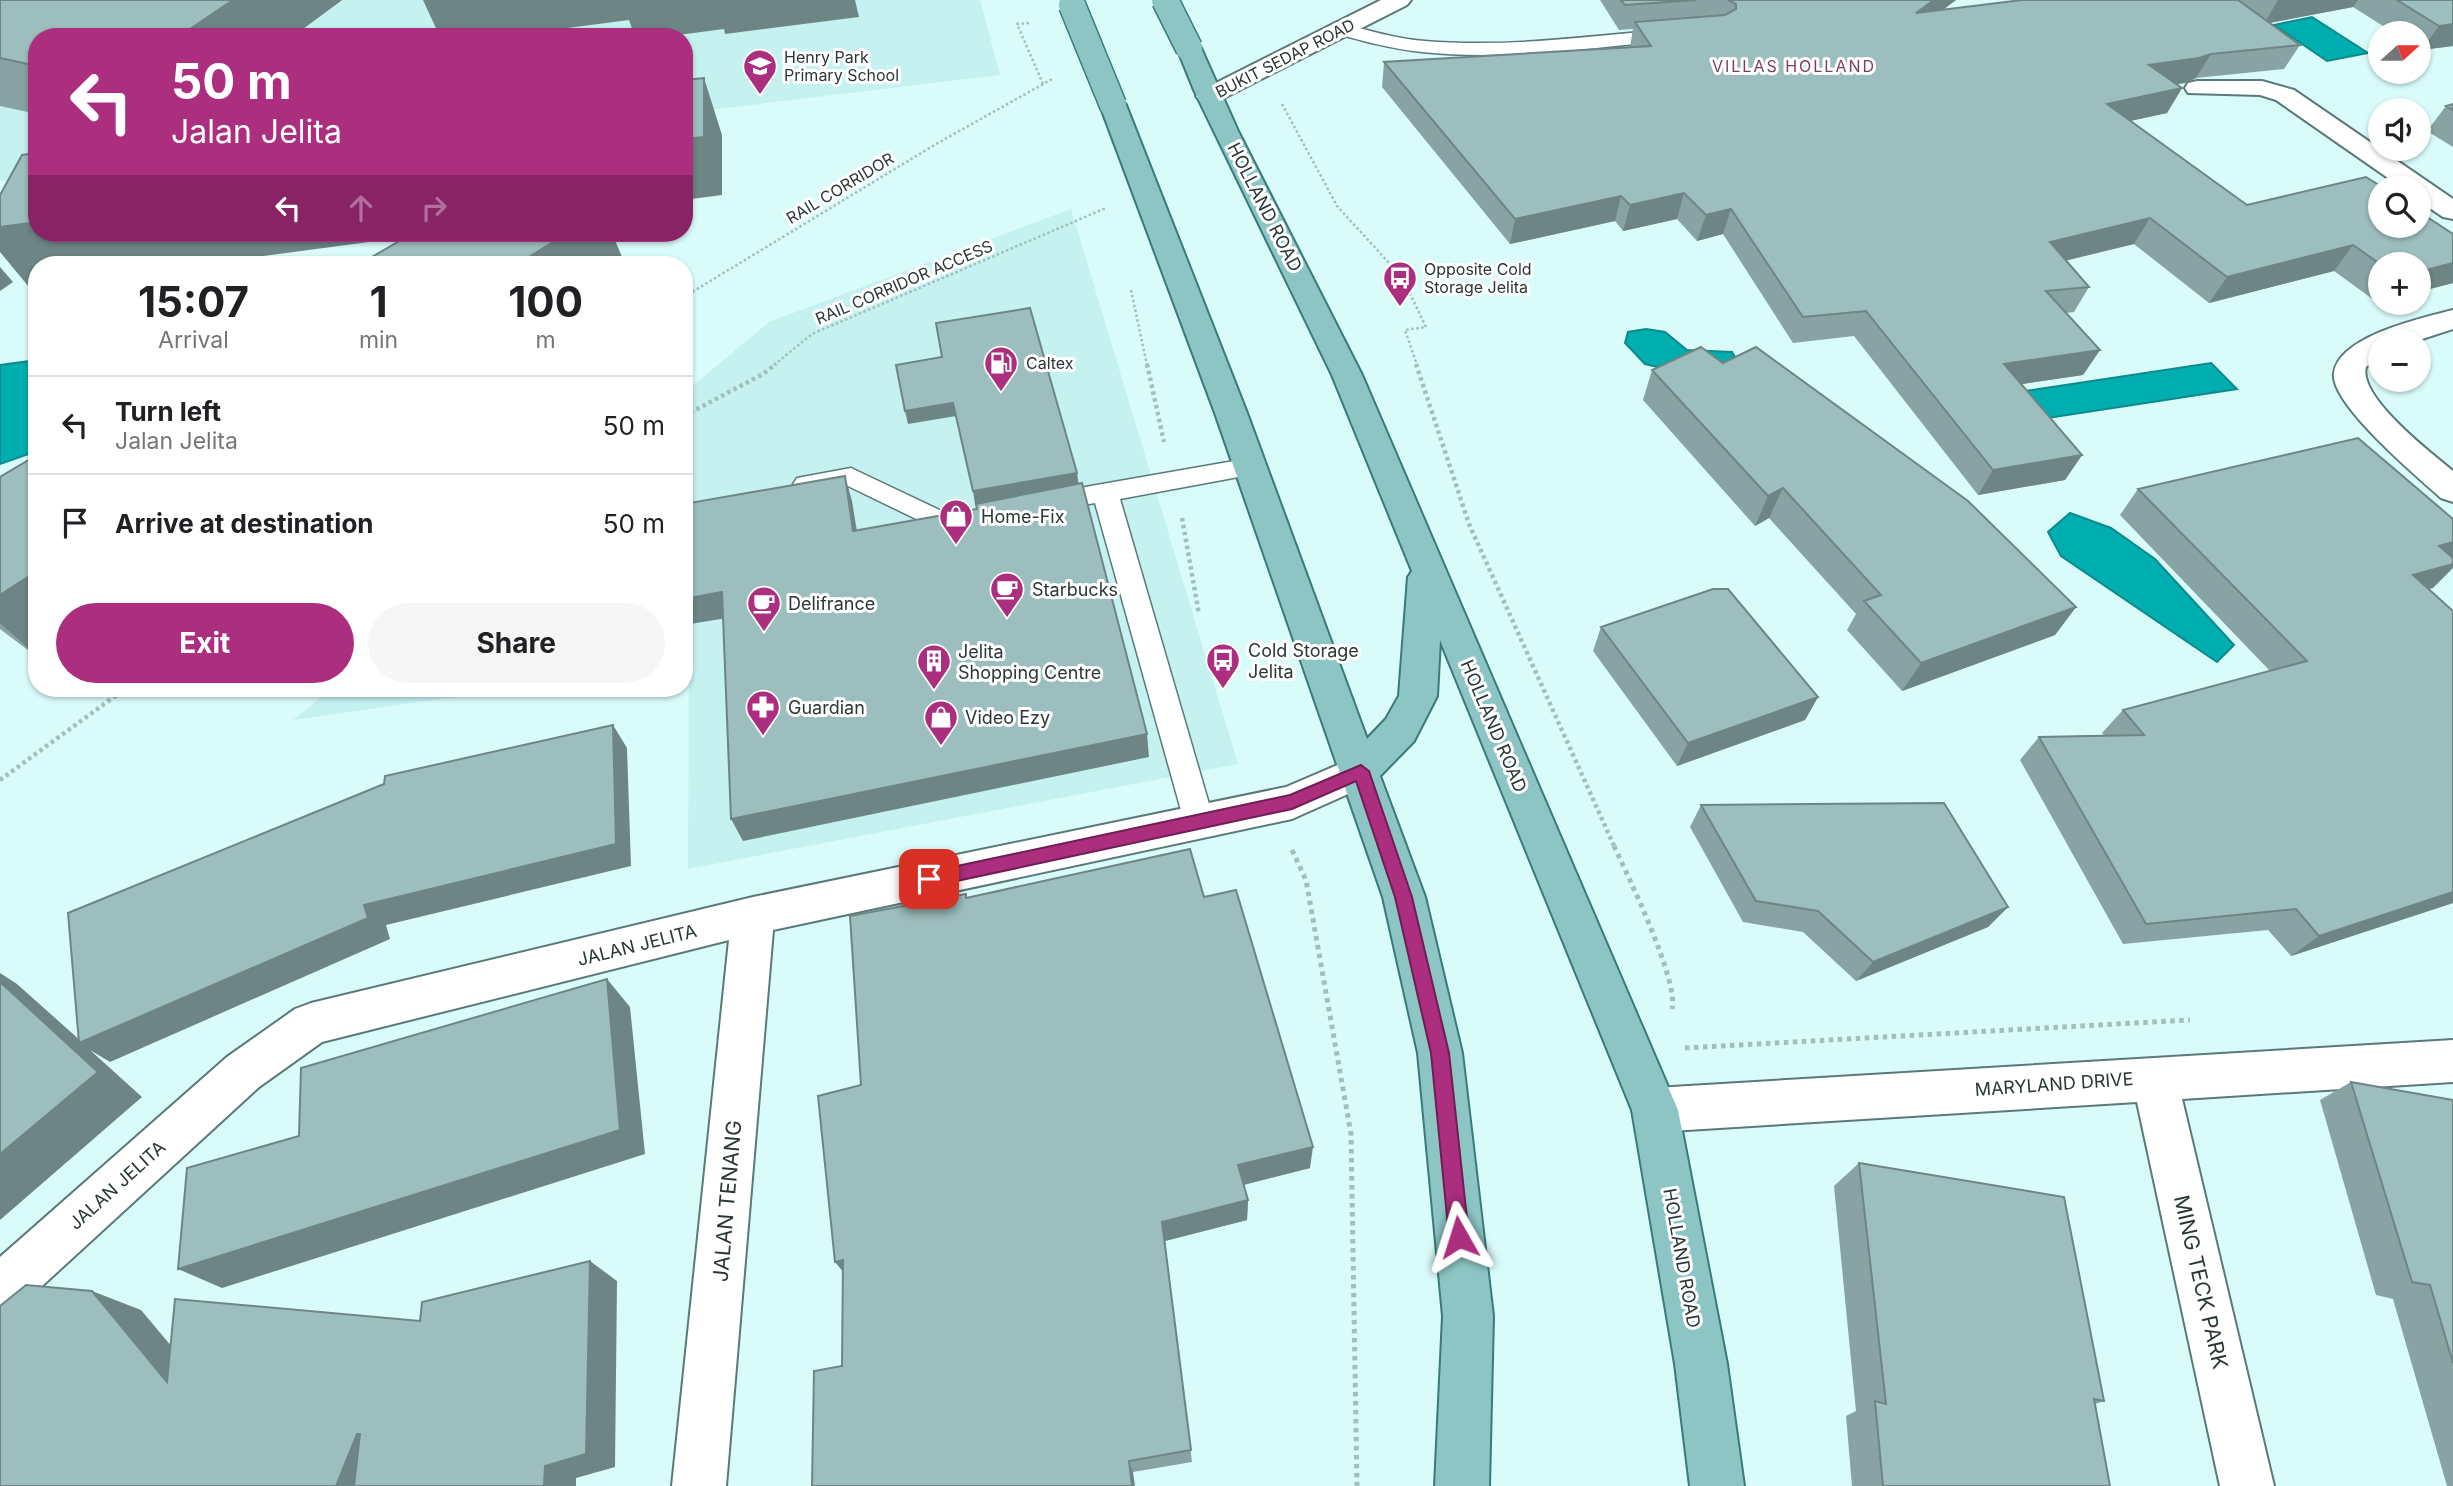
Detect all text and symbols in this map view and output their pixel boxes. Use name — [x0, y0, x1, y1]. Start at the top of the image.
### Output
street label: BUKIT SEDAP ROAD — [1212, 14, 1358, 102]
north arrow — [2368, 21, 2431, 84]
map controls — [2368, 21, 2431, 392]
school or university icon: Henry Park Primary School — [741, 47, 779, 96]
place label: Henry Park Primary School — [784, 47, 899, 85]
text: 50 m — [171, 52, 292, 111]
icon: left — [56, 56, 147, 147]
district label: VILLAS HOLLAND — [1712, 56, 1876, 76]
button: sound — [2368, 98, 2431, 161]
text: Jalan Jelita — [171, 112, 342, 151]
street label: HOLLAND ROAD — [1223, 139, 1307, 275]
street label: RAIL CORRIDOR — [783, 148, 897, 228]
button: search — [2368, 175, 2431, 238]
icon: left — [269, 189, 307, 227]
icon: ahead — [342, 189, 380, 227]
icon: right — [415, 189, 453, 227]
street label: RAIL CORRIDOR ACCESS — [812, 236, 996, 328]
button: + — [2368, 252, 2431, 315]
bus stop icon: Opposite Cold Storage Jelita — [1381, 259, 1419, 308]
place label: Opposite Cold Storage Jelita — [1424, 259, 1532, 297]
text: 15:07 — [138, 276, 249, 327]
text: 1 — [370, 276, 388, 327]
text: 100 — [508, 276, 583, 327]
text: Arrival — [158, 326, 229, 354]
text: min — [359, 326, 398, 354]
text: m — [536, 326, 556, 354]
button: − — [2368, 329, 2431, 392]
fuel station icon: Caltex — [982, 344, 1020, 393]
place label: Caltex — [1026, 353, 1074, 373]
text: Turn left — [115, 396, 221, 427]
icon: left — [56, 406, 94, 444]
text: 50 m — [603, 410, 665, 441]
text: Jalan Jelita — [115, 427, 238, 455]
shop icon: Home-Fix — [937, 497, 975, 546]
icon: arrive — [56, 504, 94, 542]
place label: Home-Fix — [981, 506, 1065, 527]
text: Arrive at destination — [115, 508, 374, 539]
text: 50 m — [603, 508, 665, 539]
cafe icon: Starbucks — [988, 570, 1026, 619]
place label: Starbucks — [1032, 579, 1118, 600]
cafe icon: Delifrance — [745, 584, 783, 633]
place label: Delifrance — [788, 593, 875, 614]
button: Exit — [56, 603, 354, 683]
button: Share — [368, 603, 665, 683]
place label: Cold Storage Jelita — [1248, 640, 1359, 682]
place label: Jelita Shopping Centre — [958, 641, 1101, 683]
bus stop icon: Cold Storage Jelita — [1204, 641, 1242, 690]
building icon: Jelita Shopping Centre — [915, 642, 953, 691]
street label: HOLLAND ROAD — [1457, 657, 1531, 795]
pharmacy icon: Guardian — [744, 688, 782, 737]
place label: Guardian — [788, 697, 865, 718]
shop icon: Video Ezy — [922, 698, 960, 747]
place label: Video Ezy — [965, 707, 1050, 728]
pin — [899, 849, 959, 909]
icon: arrive — [910, 860, 948, 898]
street label: JALAN JELITA — [575, 920, 699, 970]
street label: MARYLAND DRIVE — [1974, 1068, 2134, 1100]
street label: JALAN TENANG — [707, 1119, 747, 1283]
street label: JALAN JELITA — [65, 1136, 169, 1234]
street label: HOLLAND ROAD — [1659, 1186, 1705, 1330]
street label: MING TECK PARK — [2169, 1193, 2233, 1371]
position arrow — [1422, 1200, 1496, 1274]

